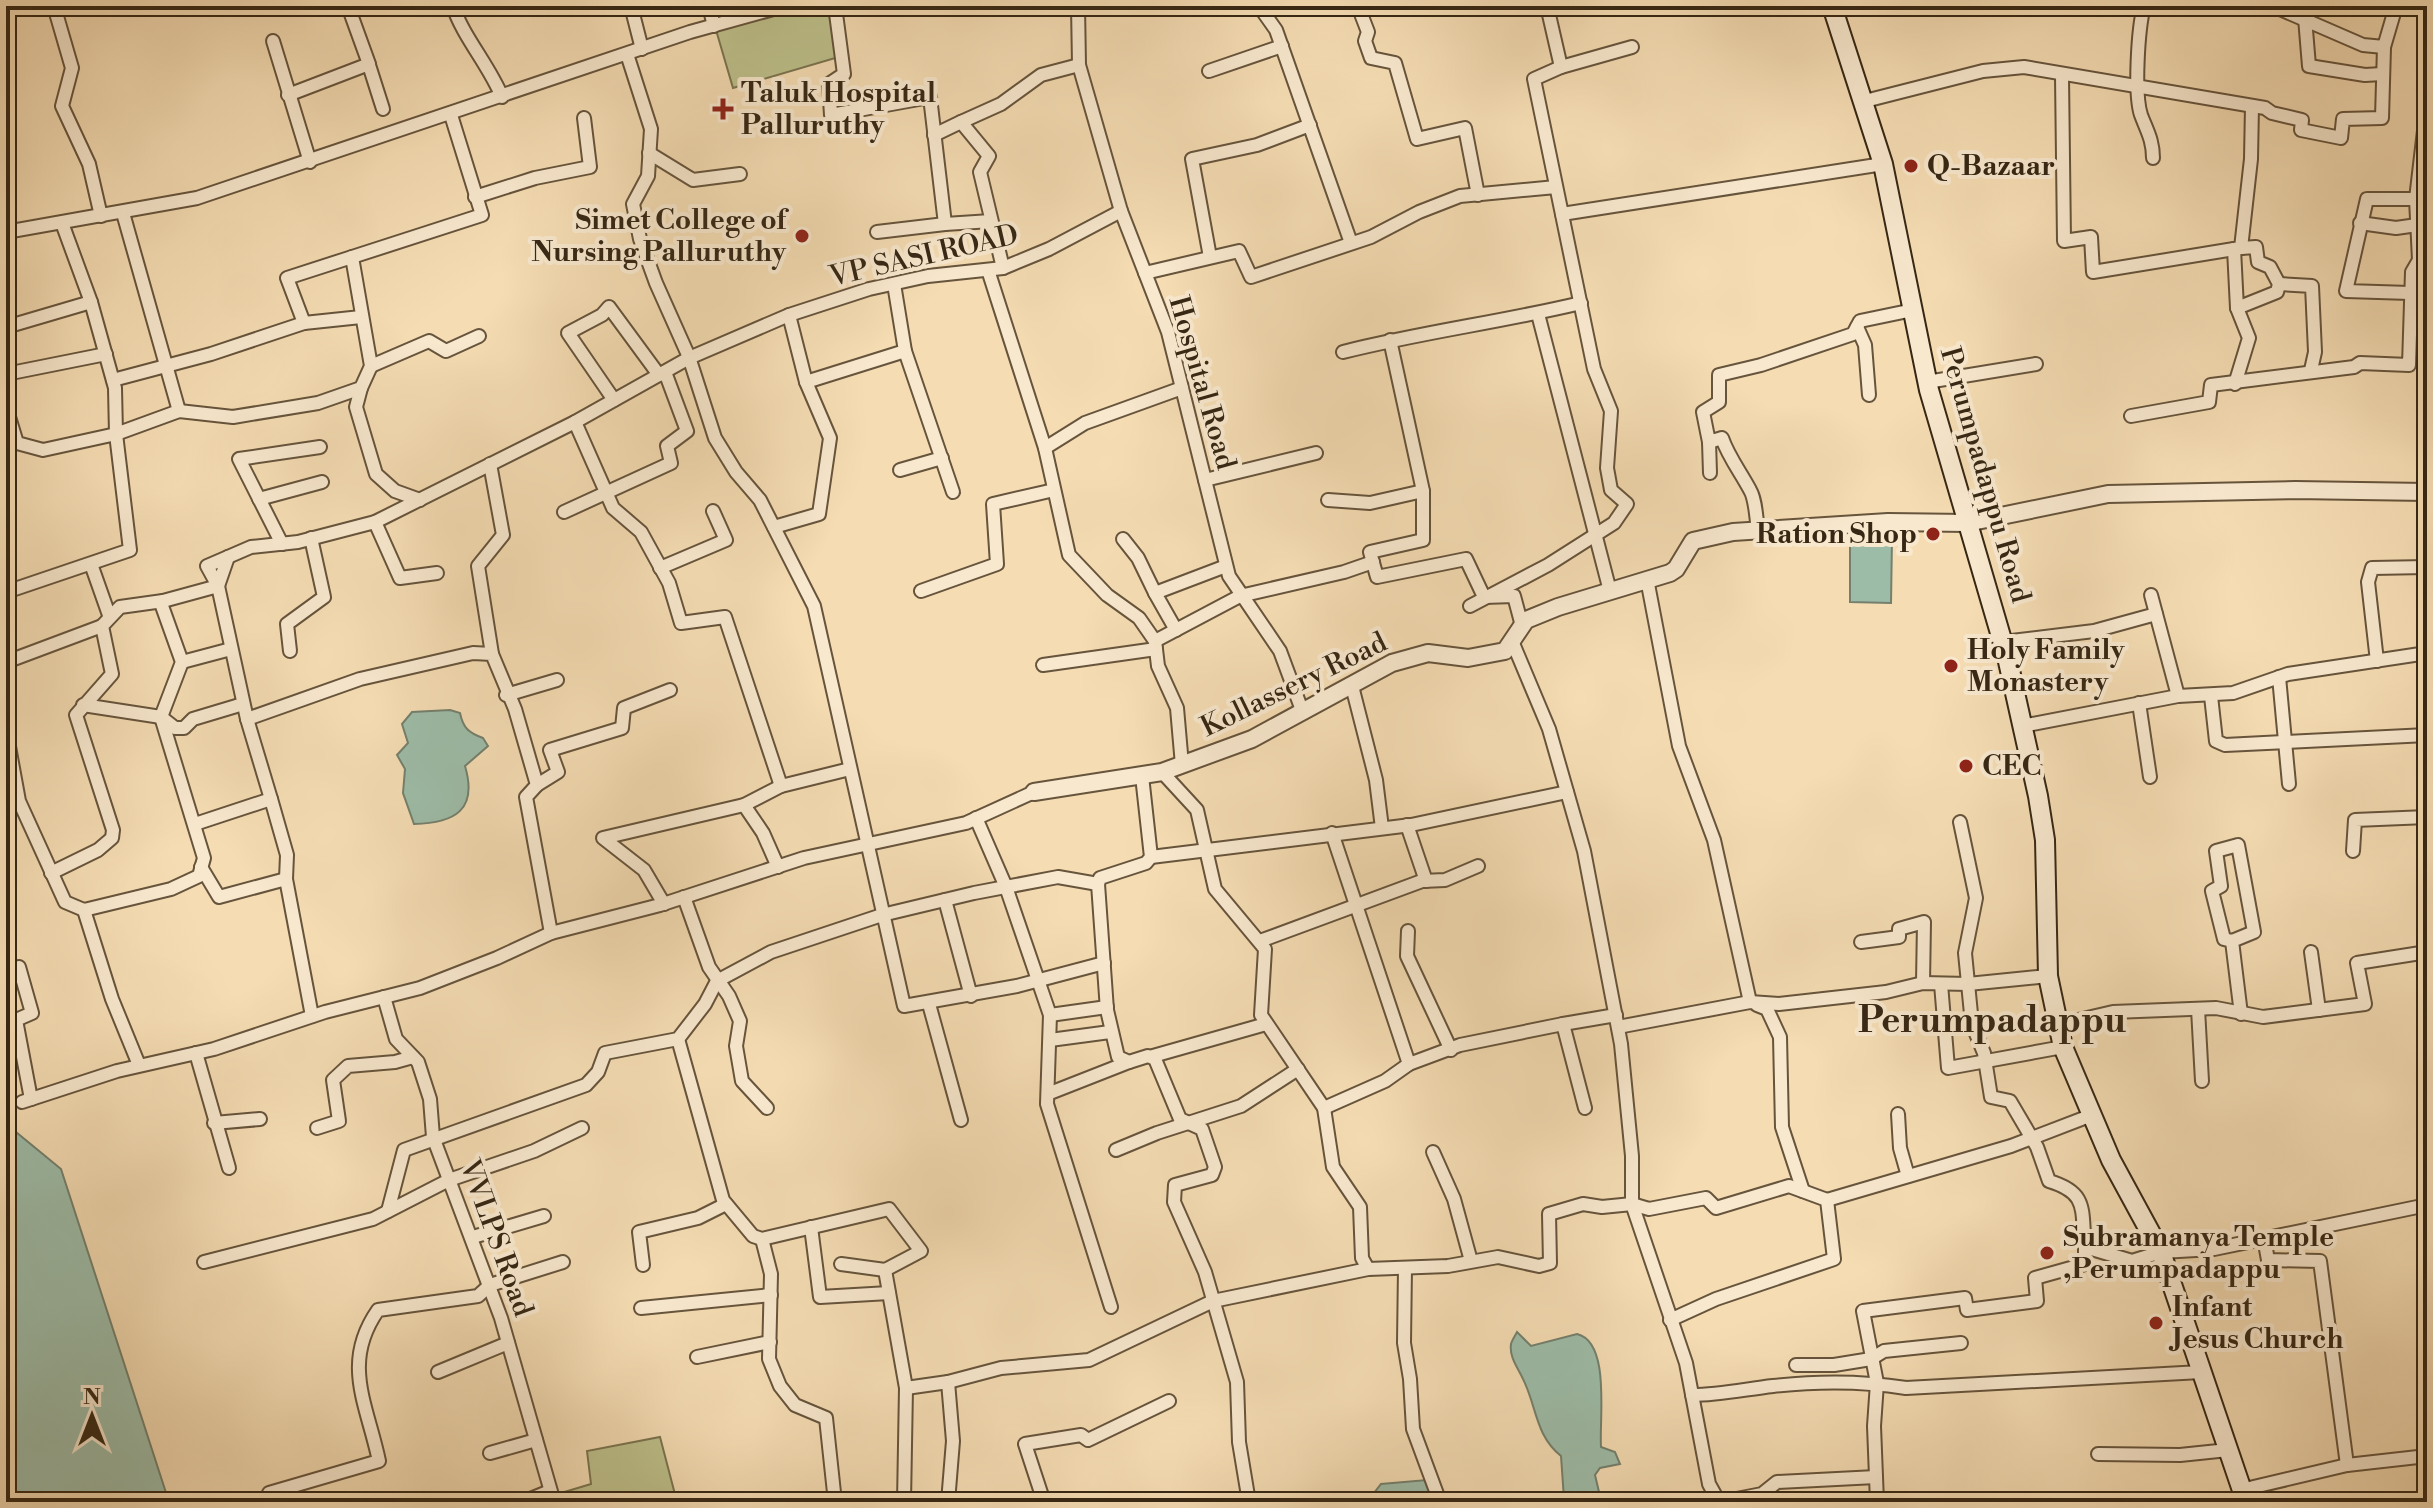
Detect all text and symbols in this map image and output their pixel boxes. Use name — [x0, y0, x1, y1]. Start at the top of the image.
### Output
place label: Taluk Hospital Palluruthy — [741, 76, 936, 143]
marker: Taluk Hospital Palluruthy — [712, 98, 734, 120]
place label: Q-Bazaar — [1927, 149, 2055, 184]
marker: Q-Bazaar — [1902, 157, 1920, 175]
place label: Simet College of Nursing Palluruthy — [531, 203, 789, 270]
street label: VP SASI ROAD — [825, 217, 1022, 295]
marker: Simet College of Nursing Palluruthy — [793, 227, 811, 245]
street label: Hospital Road — [1161, 292, 1244, 474]
street label: Perumpadappu Road — [1932, 343, 2038, 607]
place label: Ration Shop — [1756, 517, 1917, 552]
marker: Ration Shop — [1924, 525, 1942, 543]
street label: Kollassery Road — [1195, 625, 1393, 745]
place label: Holy Family Monastery — [1967, 633, 2125, 700]
marker: Holy Family Monastery — [1942, 657, 1960, 675]
place label: CEC — [1982, 749, 2041, 784]
marker: CEC — [1957, 757, 1975, 775]
district label: Perumpadappu — [1858, 999, 2126, 1044]
street label: VVLPS Road — [451, 1154, 541, 1321]
place label: Subramanya Temple ,Perumpadappu — [2063, 1220, 2334, 1287]
marker: Subramanya Temple ,Perumpadappu — [2038, 1244, 2056, 1262]
place label: Infant Jesus Church — [2168, 1290, 2344, 1357]
marker: Infant Jesus Church — [2147, 1314, 2165, 1332]
north arrow — [52, 1376, 132, 1456]
text: N — [83, 1384, 101, 1411]

